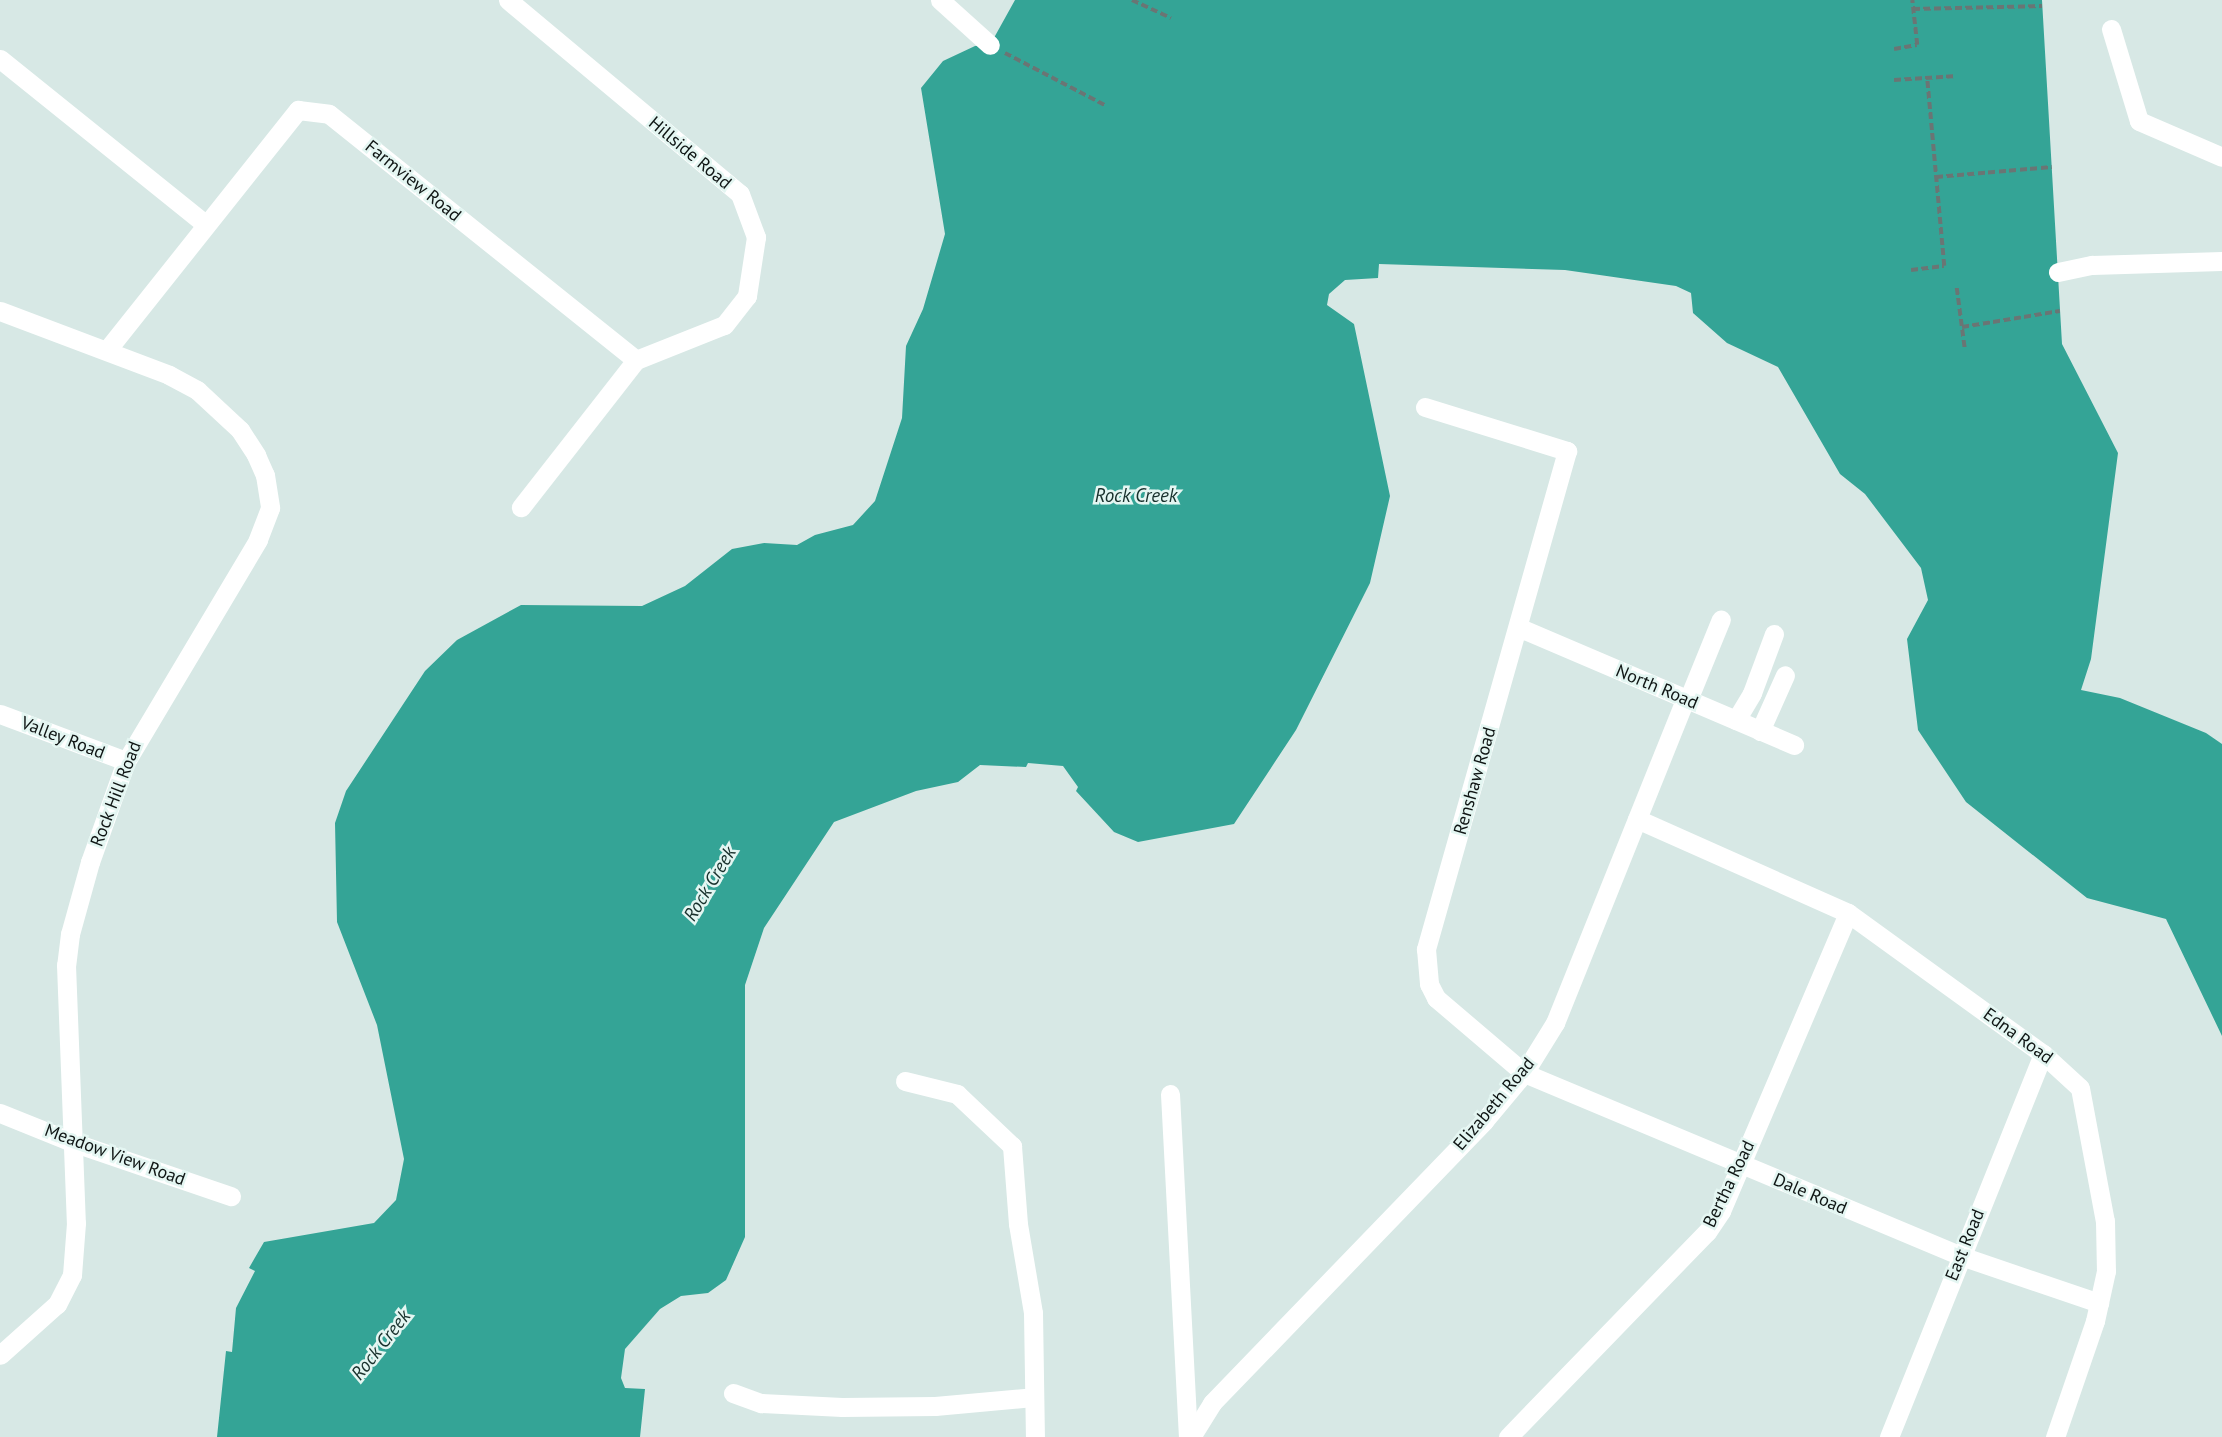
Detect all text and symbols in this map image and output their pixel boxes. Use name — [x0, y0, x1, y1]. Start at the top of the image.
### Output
street label: Hillside Road — [644, 112, 736, 194]
street label: Farmview Road — [361, 136, 465, 226]
water label: Rock Creek — [1094, 485, 1178, 507]
street label: North Road — [1613, 660, 1701, 714]
street label: Valley Road — [18, 712, 108, 764]
street label: Renshaw Road — [1449, 725, 1501, 837]
street label: Rock Hill Road — [86, 738, 146, 850]
water label: Rock Creek — [679, 842, 741, 926]
street label: Edna Road — [1979, 1003, 2057, 1069]
street label: Elizabeth Road — [1449, 1053, 1539, 1155]
street label: Meadow View Road — [41, 1119, 189, 1191]
street label: Bertha Road — [1699, 1137, 1759, 1231]
street label: Dale Road — [1770, 1169, 1850, 1219]
street label: East Road — [1941, 1206, 1989, 1284]
water label: Rock Creek — [346, 1305, 416, 1385]

